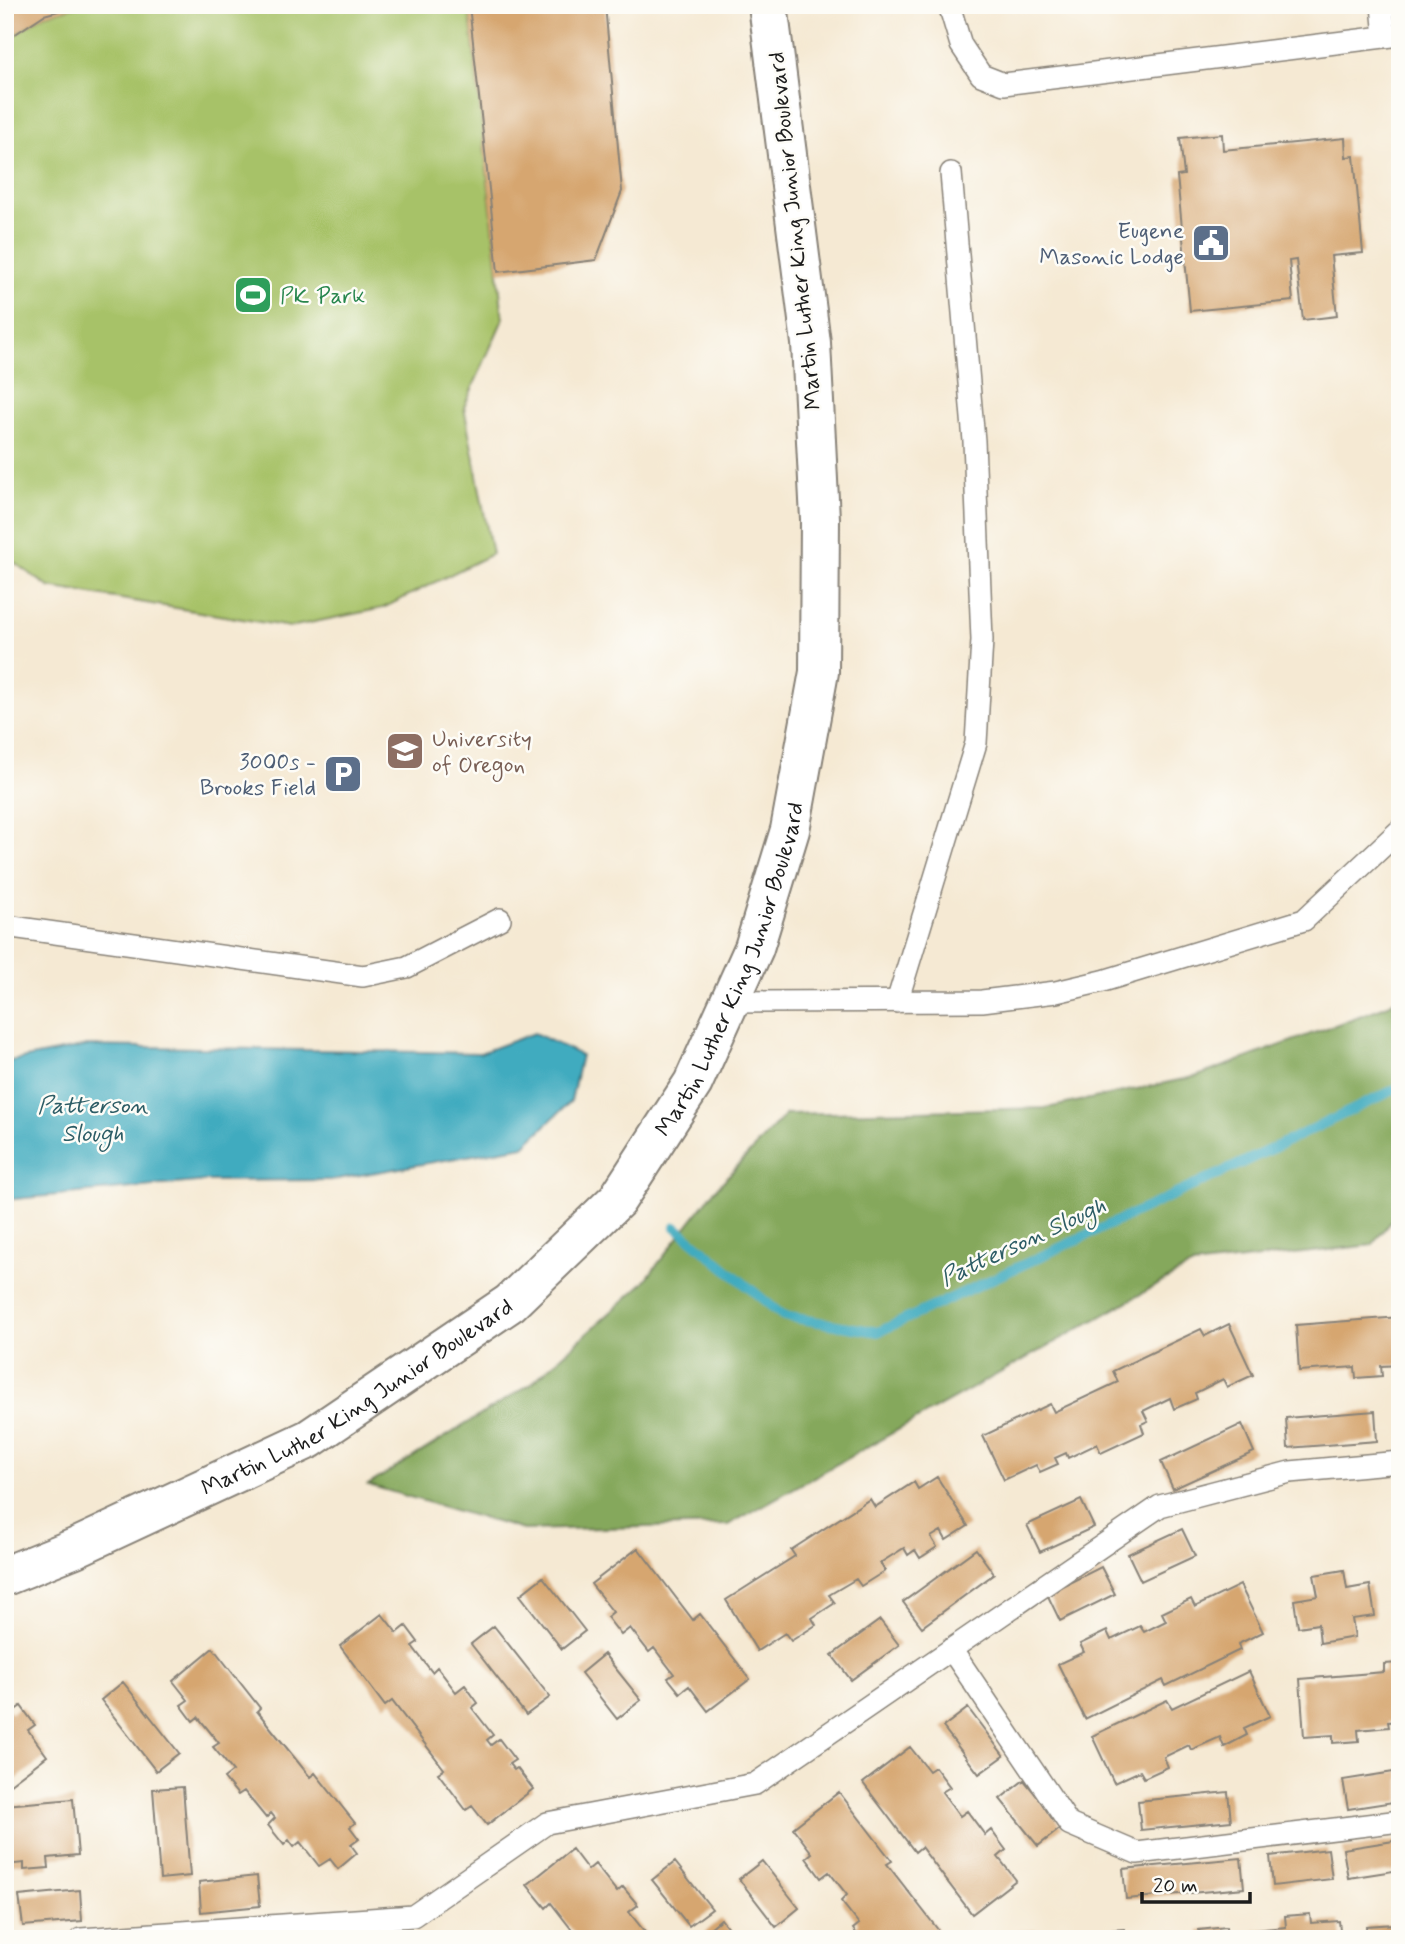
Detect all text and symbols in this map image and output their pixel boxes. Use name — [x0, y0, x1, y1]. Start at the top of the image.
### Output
street label: Martin Luther King Junior Boulevard — [762, 50, 830, 411]
place label: Eugene Masonic Lodge — [1039, 217, 1184, 273]
public building icon: Eugene Masonic Lodge — [1190, 222, 1232, 264]
sports icon: PK Park — [232, 274, 274, 316]
place label: PK Park — [280, 282, 365, 312]
place label: University of Oregon — [432, 725, 532, 783]
school or university icon: University of Oregon — [384, 730, 426, 772]
place label: 3000s - Brooks Field — [200, 748, 316, 804]
parking icon: 3000s - Brooks Field — [322, 753, 364, 795]
street label: Martin Luther King Junior Boulevard — [649, 800, 812, 1143]
water label: Patterson Slough — [38, 1091, 149, 1152]
water label: Patterson Slough — [936, 1190, 1112, 1296]
street label: Martin Luther King Junior Boulevard — [197, 1292, 519, 1504]
scale bar — [1142, 1860, 1251, 1904]
text: 20 m — [1153, 1872, 1198, 1900]

